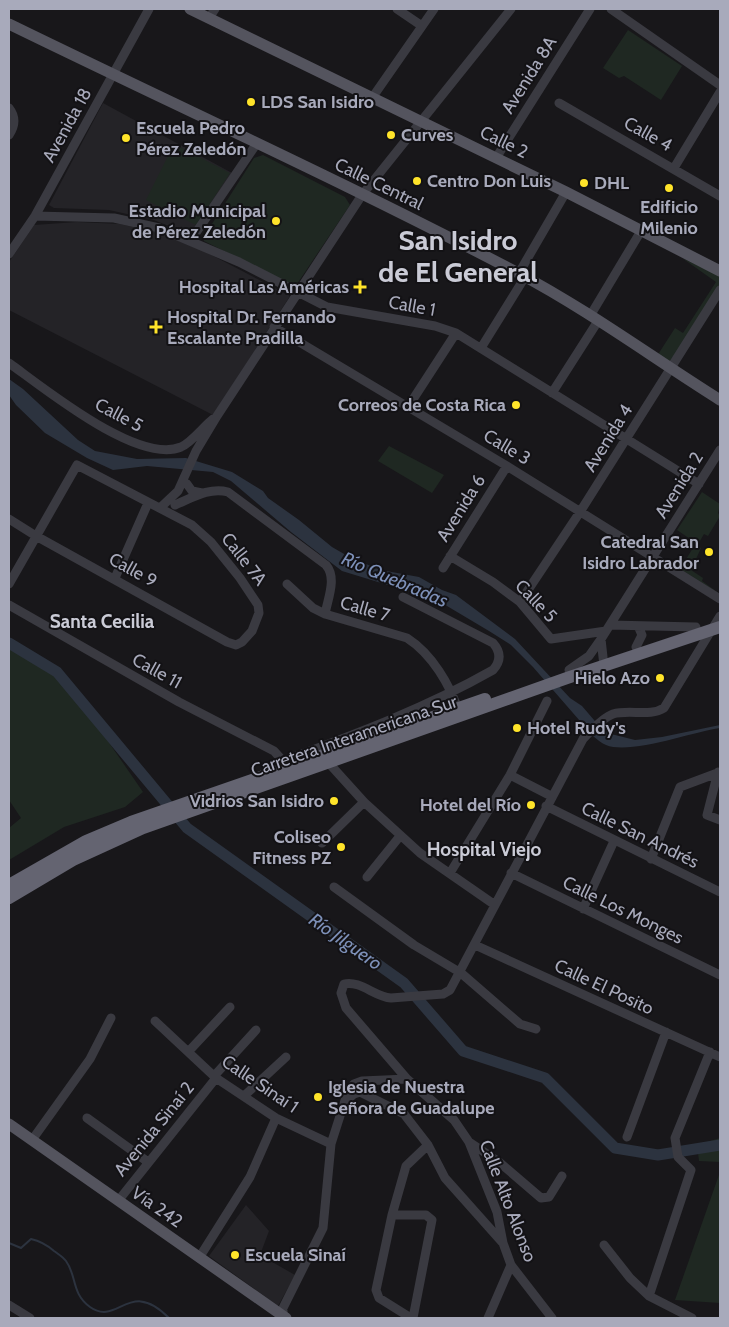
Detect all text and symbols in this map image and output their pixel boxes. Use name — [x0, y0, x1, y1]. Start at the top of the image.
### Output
street label: Avenida 8A — [497, 32, 561, 118]
street label: Avenida 18 — [38, 84, 96, 166]
place label: LDS San Isidro — [261, 91, 374, 113]
marker: LDS San Isidro — [245, 96, 257, 108]
street label: Calle 4 — [620, 112, 676, 156]
place label: Escuela Pedro Pérez Zeledón — [136, 117, 247, 160]
street label: Calle 2 — [476, 121, 532, 163]
place label: Curves — [401, 124, 454, 146]
marker: Curves — [385, 129, 397, 141]
marker: Escuela Pedro Pérez Zeledón — [120, 132, 132, 144]
street label: Calle Central — [331, 153, 428, 215]
place label: Centro Don Luis — [427, 170, 551, 192]
place label: DHL — [594, 172, 629, 194]
marker: Centro Don Luis — [411, 175, 423, 187]
marker: DHL — [578, 177, 590, 189]
marker: Edificio Milenio — [663, 182, 675, 194]
place label: Edificio Milenio — [640, 196, 698, 239]
place label: Estadio Municipal de Pérez Zeledón — [129, 200, 266, 243]
marker: Estadio Municipal de Pérez Zeledón — [270, 215, 282, 227]
district label: San Isidro de El General — [378, 223, 538, 289]
place label: Hospital Las Américas — [179, 276, 349, 298]
marker: Hospital Las Américas — [353, 280, 367, 294]
street label: Calle 1 — [387, 291, 437, 321]
place label: Hospital Dr. Fernando Escalante Pradilla — [167, 306, 336, 349]
marker: Hospital Dr. Fernando Escalante Pradilla — [149, 320, 163, 334]
street label: Calle 5 — [91, 393, 147, 437]
place label: Correos de Costa Rica — [338, 394, 506, 416]
marker: Correos de Costa Rica — [510, 399, 522, 411]
street label: Avenida 4 — [579, 400, 637, 476]
street label: Calle 3 — [479, 424, 535, 470]
street label: Avenida 2 — [650, 448, 708, 522]
street label: Avenida 6 — [432, 470, 490, 546]
street label: Calle 7A — [217, 528, 271, 590]
place label: Catedral San Isidro Labrador — [582, 531, 699, 574]
marker: Catedral San Isidro Labrador — [703, 546, 715, 558]
water label: Río Quebradas — [338, 547, 451, 612]
street label: Calle 9 — [105, 548, 161, 592]
street label: Calle 5 — [510, 575, 562, 627]
street label: Calle 7 — [338, 591, 392, 627]
district label: Santa Cecilia — [50, 610, 155, 633]
street label: Calle 11 — [128, 648, 186, 694]
place label: Hielo Azo — [575, 667, 650, 689]
marker: Hielo Azo — [654, 672, 666, 684]
street label: Carretera Interamericana Sur — [248, 690, 460, 782]
place label: Hotel Rudy's — [527, 717, 626, 739]
marker: Hotel Rudy's — [511, 722, 523, 734]
place label: Vidrios San Isidro — [190, 790, 324, 812]
place label: Hotel del Río — [420, 794, 521, 816]
marker: Vidrios San Isidro — [328, 795, 340, 807]
street label: Calle San Andrés — [578, 797, 702, 873]
marker: Hotel del Río — [525, 799, 537, 811]
place label: Coliseo Fitness PZ — [252, 826, 331, 869]
district label: Hospital Viejo — [427, 838, 541, 861]
marker: Coliseo Fitness PZ — [335, 841, 347, 853]
street label: Calle Los Monges — [559, 871, 687, 949]
water label: Río Jilguero — [305, 908, 387, 975]
street label: Calle El Posito — [551, 954, 657, 1020]
street label: Calle Sinaí 1 — [217, 1050, 303, 1118]
place label: Iglesia de Nuestra Señora de Guadalupe — [328, 1076, 494, 1119]
street label: Avenida Sinaí 2 — [109, 1077, 199, 1181]
marker: Iglesia de Nuestra Señora de Guadalupe — [312, 1091, 324, 1103]
street label: Calle Alto Alonso — [475, 1137, 541, 1265]
street label: Vía 242 — [127, 1181, 187, 1233]
place label: Escuela Sinaí — [245, 1244, 346, 1266]
marker: Escuela Sinaí — [229, 1249, 241, 1261]

